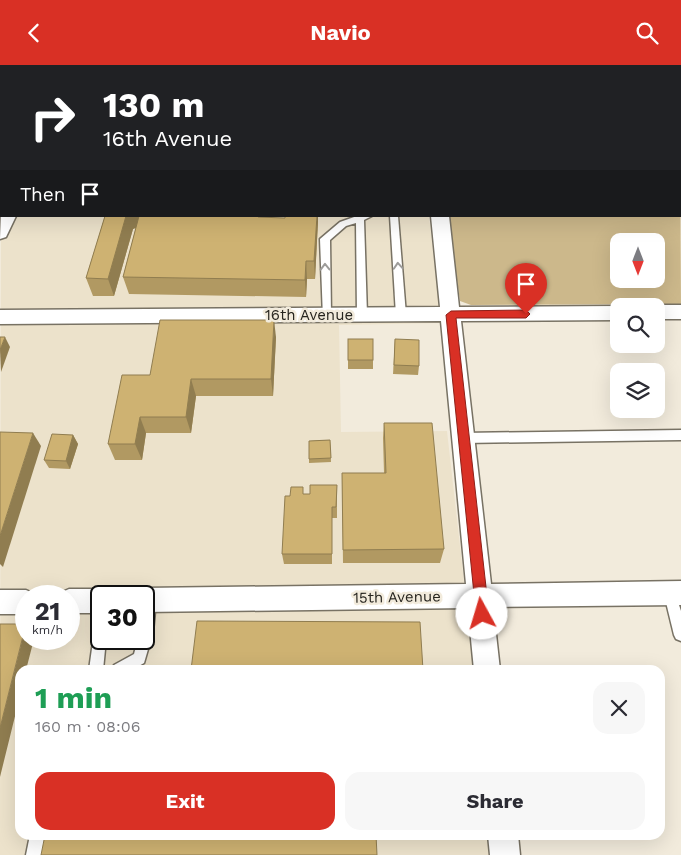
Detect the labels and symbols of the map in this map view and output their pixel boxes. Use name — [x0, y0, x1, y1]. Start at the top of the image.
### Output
north arrow — [610, 233, 665, 287]
one-way arrow — [320, 262, 331, 270]
one-way arrow — [392, 262, 403, 270]
pin — [505, 263, 547, 314]
street label: 16th Avenue — [265, 306, 353, 324]
speed limit sign: 30 — [90, 585, 155, 650]
street label: 15th Avenue — [353, 587, 441, 607]
position arrow — [455, 587, 507, 639]

